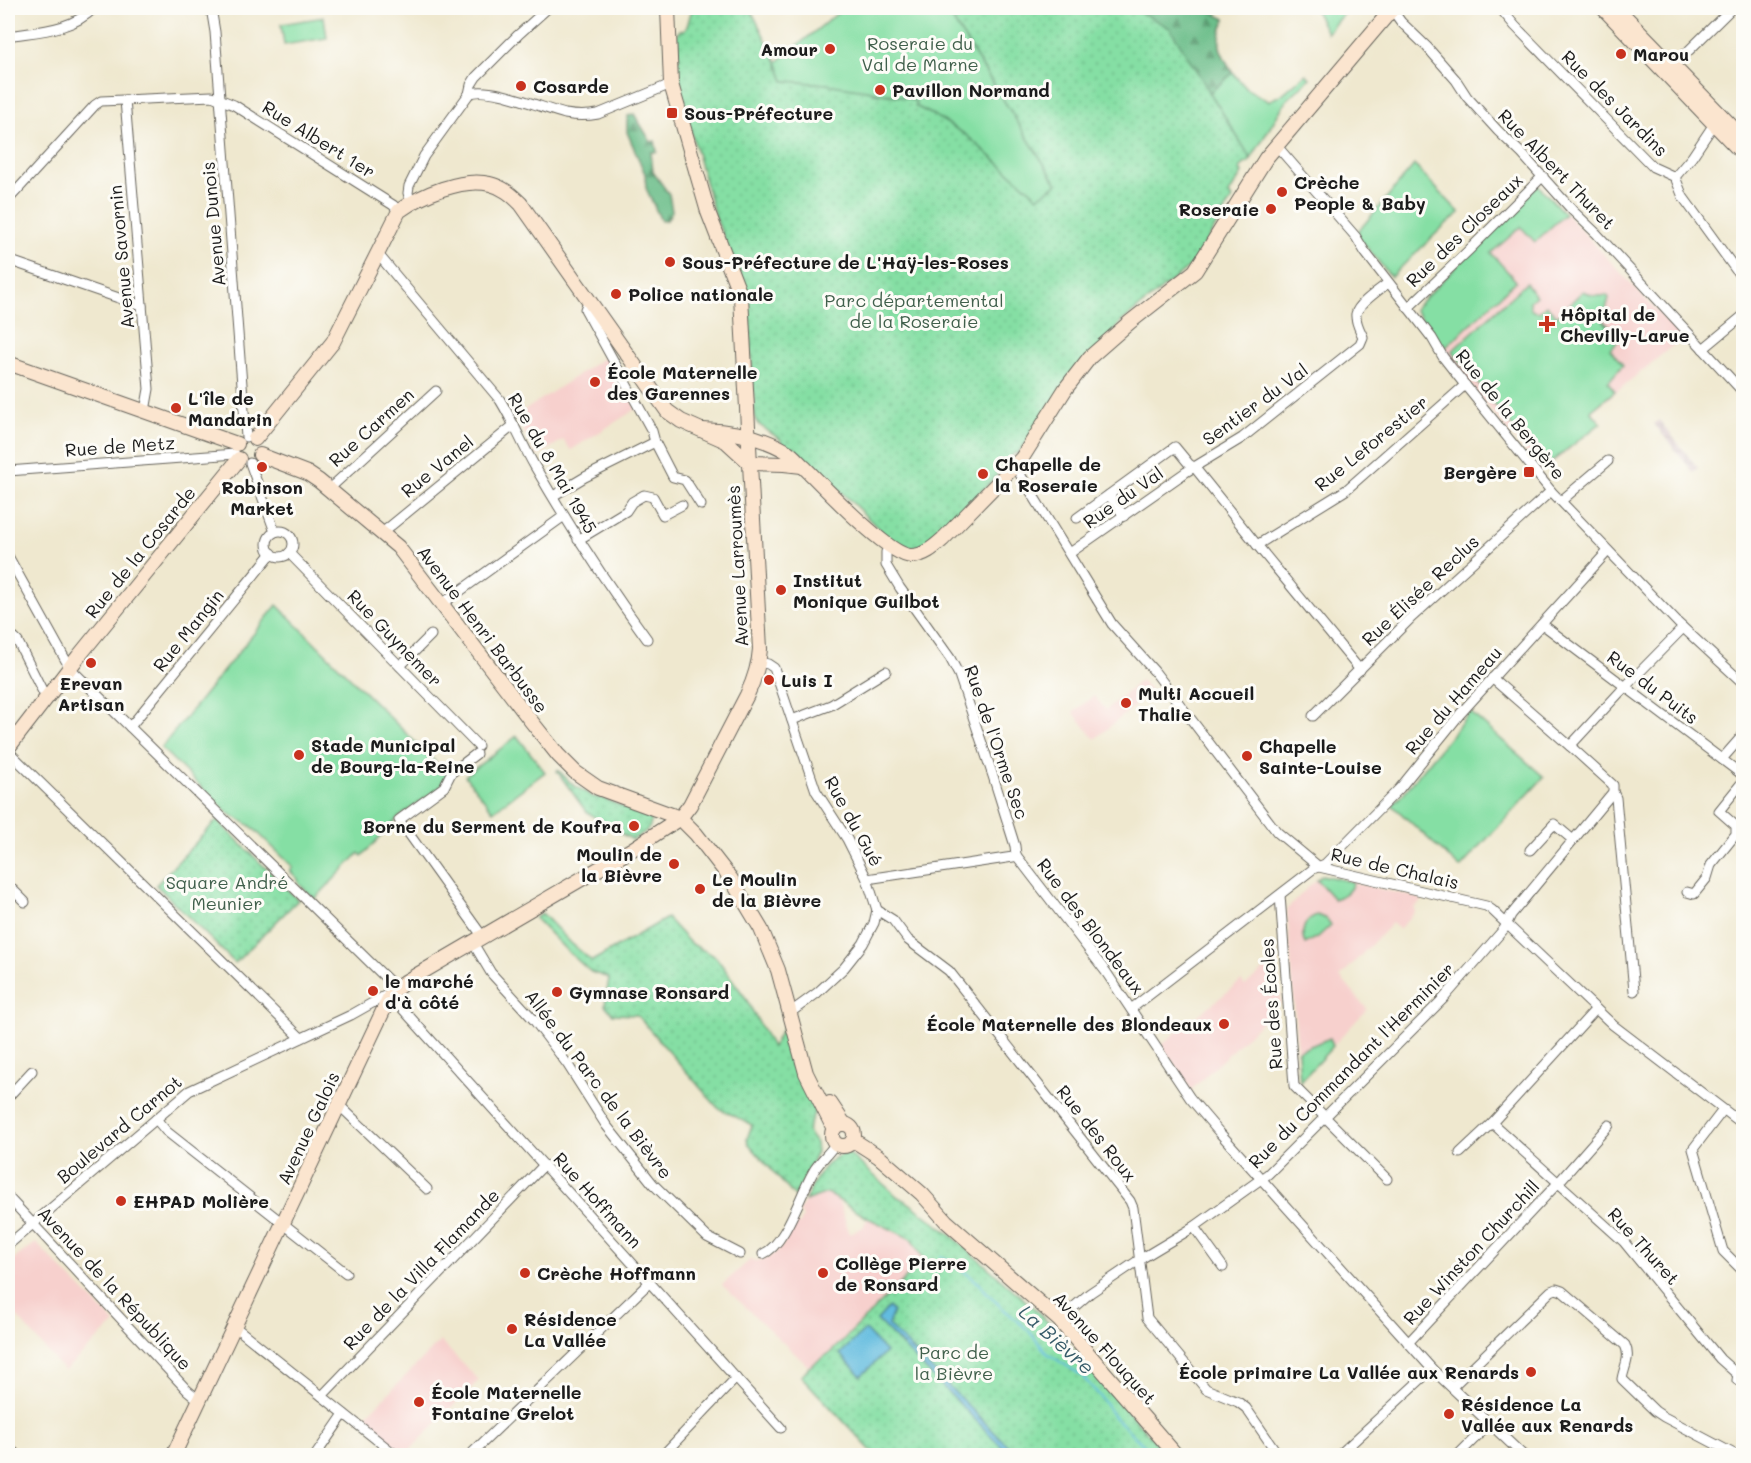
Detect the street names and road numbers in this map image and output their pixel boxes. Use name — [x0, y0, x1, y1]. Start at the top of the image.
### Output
street label: Rue des Jardins — [1557, 45, 1673, 161]
street label: Rue Albert 1er — [258, 95, 380, 183]
street label: Rue Albert Thuret — [1493, 104, 1621, 234]
street label: Avenue Dunois — [196, 161, 230, 287]
street label: Rue des Closeaux — [1400, 168, 1528, 292]
street label: Avenue Savornin — [103, 184, 139, 330]
street label: Rue de la Bergère — [1452, 345, 1570, 483]
street label: Sentier du Val — [1197, 358, 1313, 450]
street label: Rue Carmen — [323, 382, 419, 472]
street label: Rue du 8 Mai 1945 — [503, 388, 603, 538]
street label: Rue Leforestier — [1309, 390, 1433, 496]
street label: Rue Vanel — [396, 429, 478, 503]
street label: Rue de Metz — [64, 430, 176, 462]
street label: Rue du Val — [1078, 461, 1168, 533]
street label: Rue de la Cosarde — [79, 481, 201, 623]
street label: Avenue Larroumès — [721, 485, 753, 647]
street label: Rue Élisée Reclus — [1356, 529, 1484, 651]
street label: Avenue Henri Barbusse — [412, 540, 554, 718]
street label: Rue Mangin — [147, 584, 229, 676]
street label: Rue Guynemer — [342, 584, 448, 692]
street label: Rue du Hameau — [1399, 641, 1507, 759]
street label: Rue du Puits — [1603, 645, 1703, 729]
street label: Rue de l'Orme Sec — [959, 662, 1035, 822]
street label: Rue du Gué — [819, 772, 889, 870]
street label: Rue de Chalais — [1329, 842, 1461, 894]
street label: Rue des Blondeaux — [1032, 853, 1150, 999]
street label: Rue des Écoles — [1254, 938, 1288, 1070]
street label: Rue du Commandant l'Herminier — [1243, 957, 1459, 1173]
street label: Allée du Parc de la Bièvre — [520, 985, 678, 1183]
street label: Avenue Galois — [271, 1068, 345, 1188]
street label: Boulevard Carnot — [52, 1070, 186, 1188]
street label: Rue des Roux — [1052, 1080, 1142, 1186]
street label: Rue Hoffmann — [548, 1147, 648, 1253]
street label: Rue Winston Churchill — [1397, 1174, 1545, 1330]
street label: Rue de la Villa Flamande — [338, 1183, 504, 1355]
street label: Avenue de la République — [33, 1201, 197, 1375]
street label: Rue Thuret — [1603, 1202, 1685, 1290]
street label: Avenue Flouquet — [1048, 1287, 1162, 1409]

